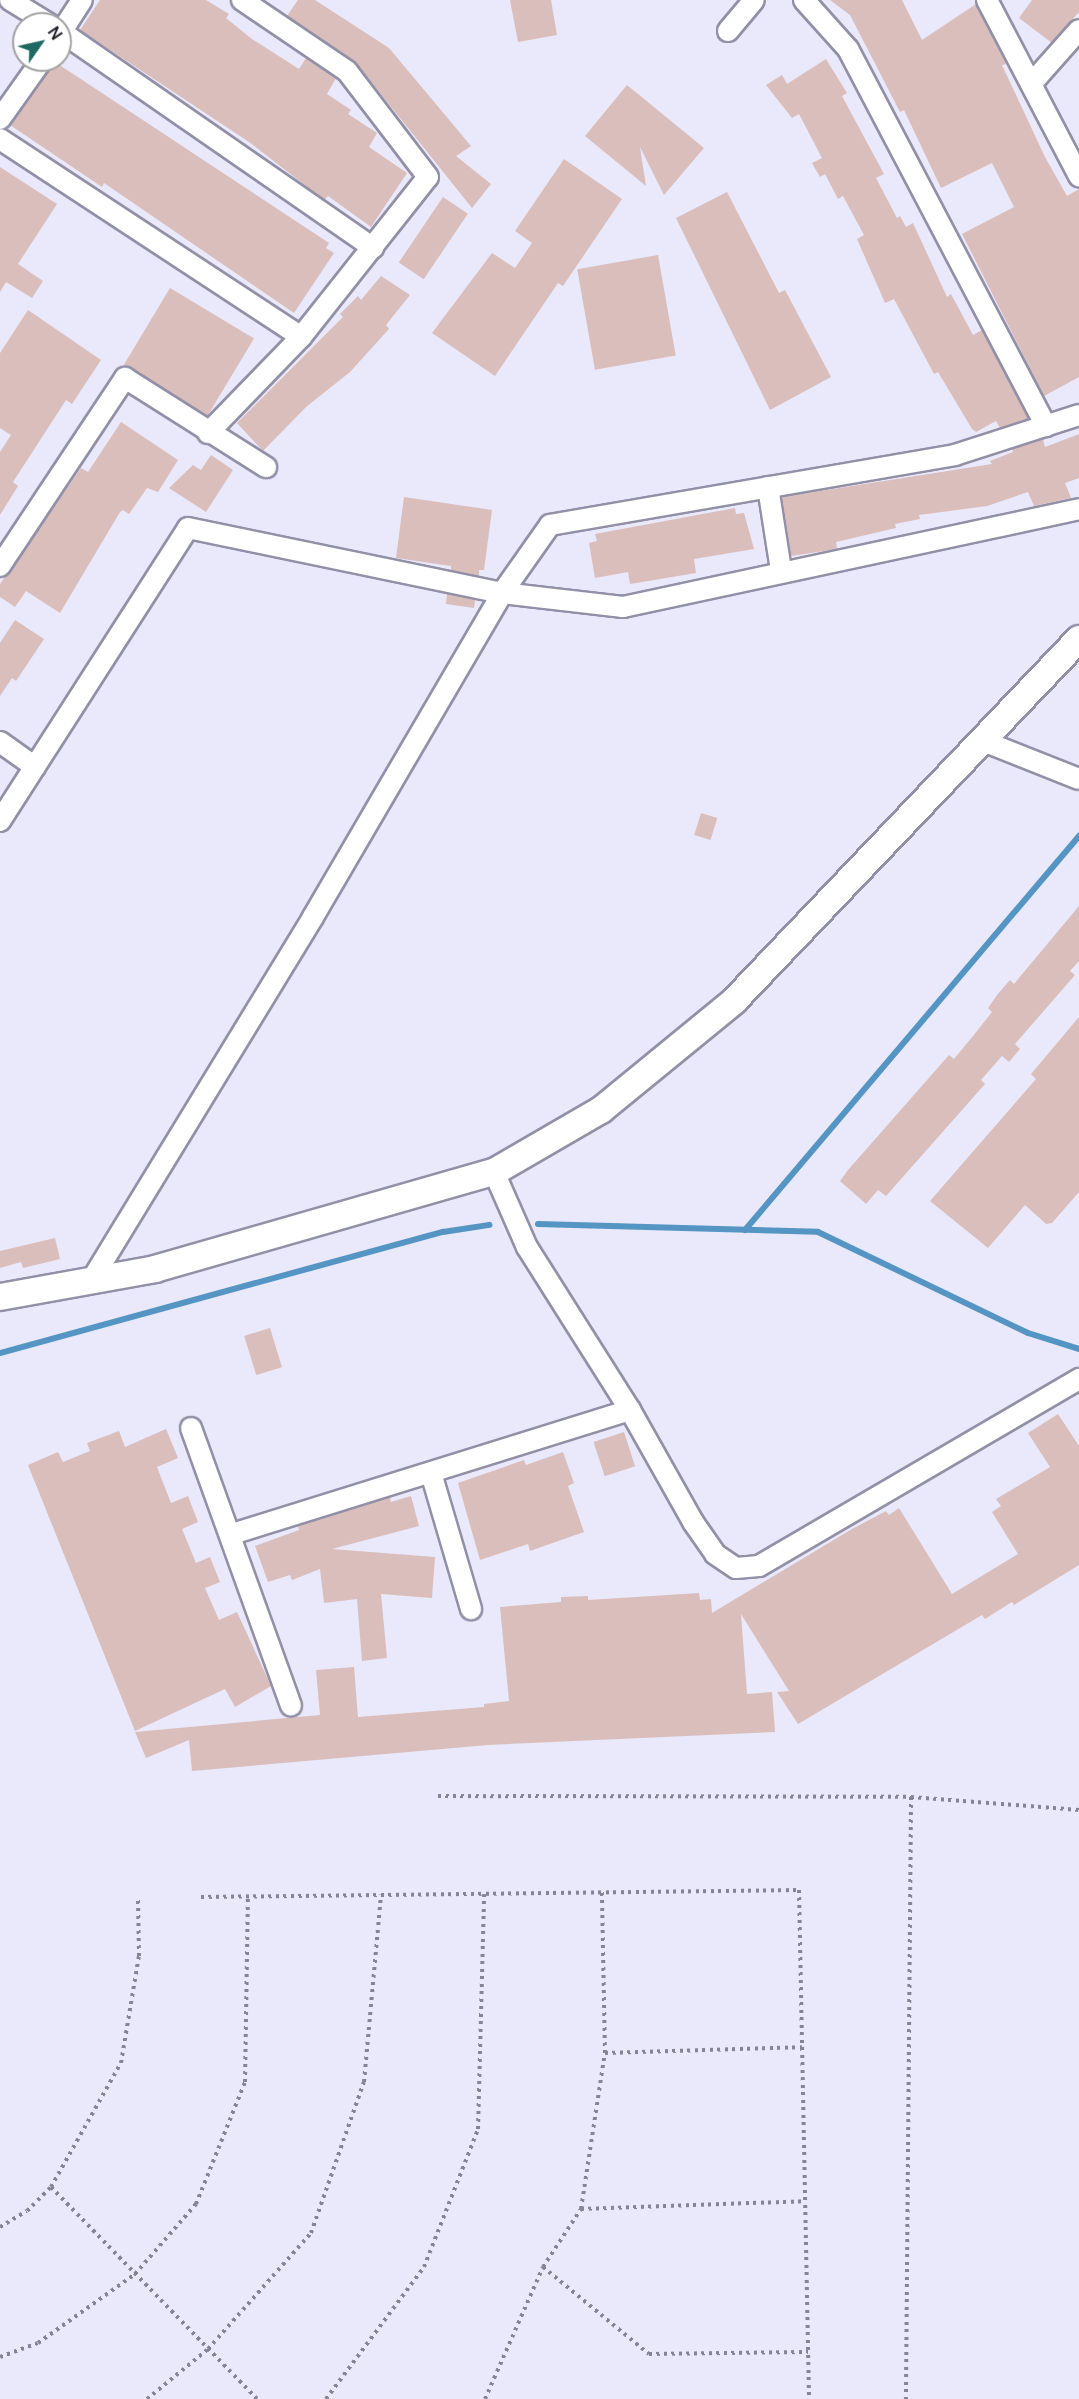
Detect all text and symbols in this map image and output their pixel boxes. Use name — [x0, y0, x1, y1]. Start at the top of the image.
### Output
north arrow — [12, 12, 72, 72]
text: N — [43, 22, 68, 44]

